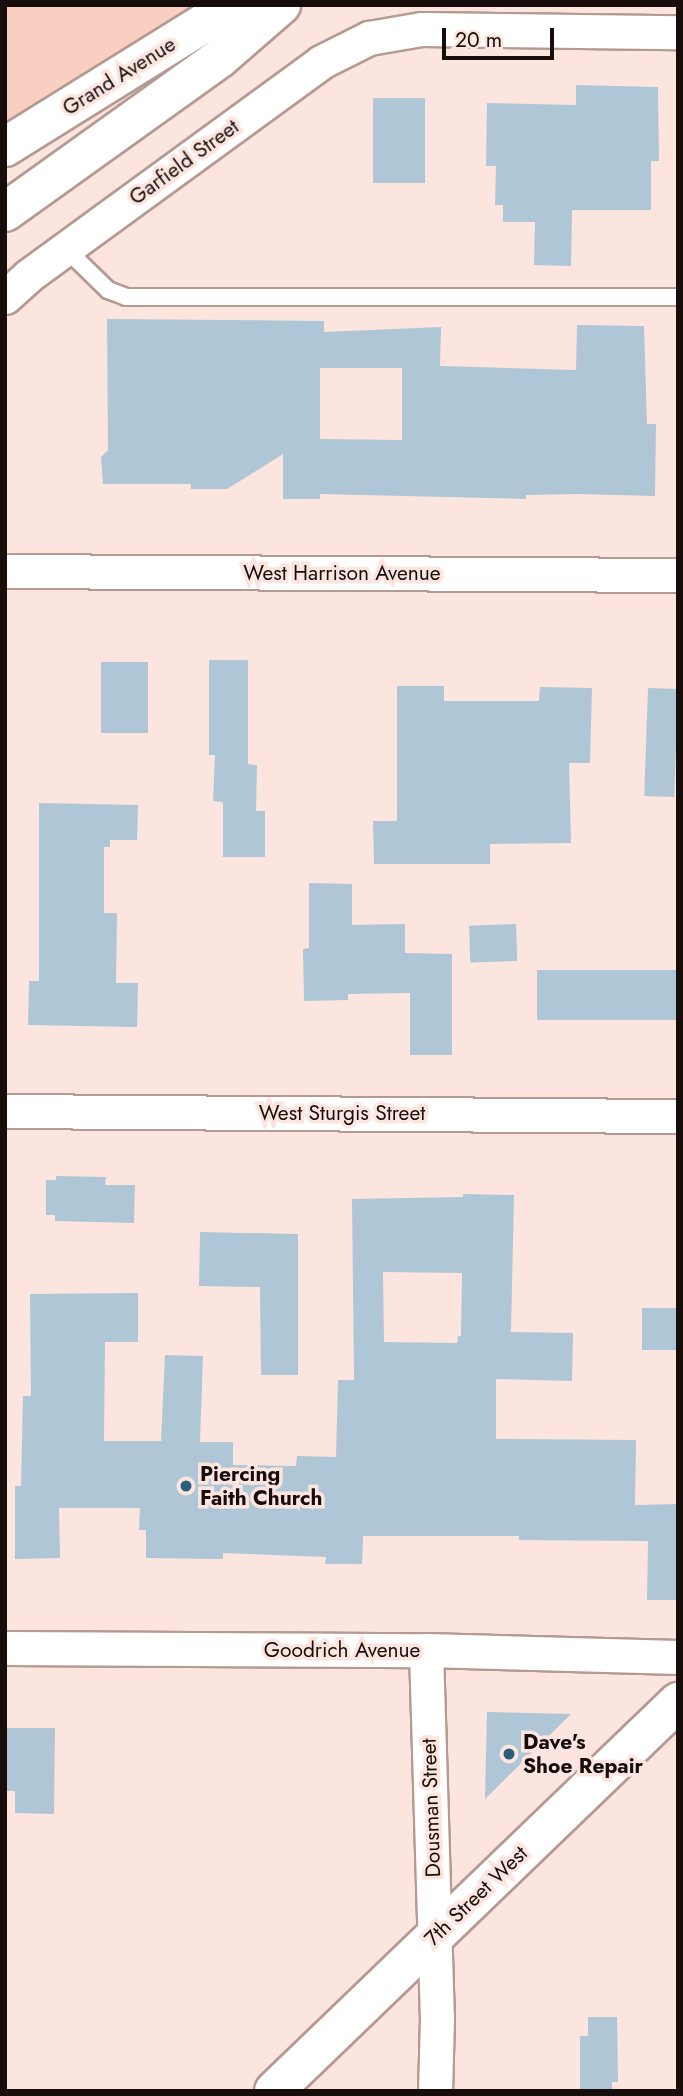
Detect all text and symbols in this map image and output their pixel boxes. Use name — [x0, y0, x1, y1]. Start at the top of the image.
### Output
scale bar — [445, 14, 557, 58]
text: 20 m — [455, 25, 502, 55]
street label: Grand Avenue — [58, 31, 180, 121]
street label: Garfield Street — [124, 114, 244, 210]
street label: West Harrison Avenue — [243, 560, 441, 586]
street label: West Sturgis Street — [259, 1100, 425, 1126]
place label: Piercing Faith Church — [200, 1461, 322, 1511]
marker: Piercing Faith Church — [178, 1478, 194, 1494]
street label: Goodrich Avenue — [264, 1637, 420, 1663]
place label: Dave's Shoe Repair — [523, 1729, 643, 1779]
street label: Dousman Street — [416, 1738, 446, 1878]
marker: Dave's Shoe Repair — [501, 1746, 517, 1762]
street label: 7th Street West — [419, 1841, 533, 1951]

